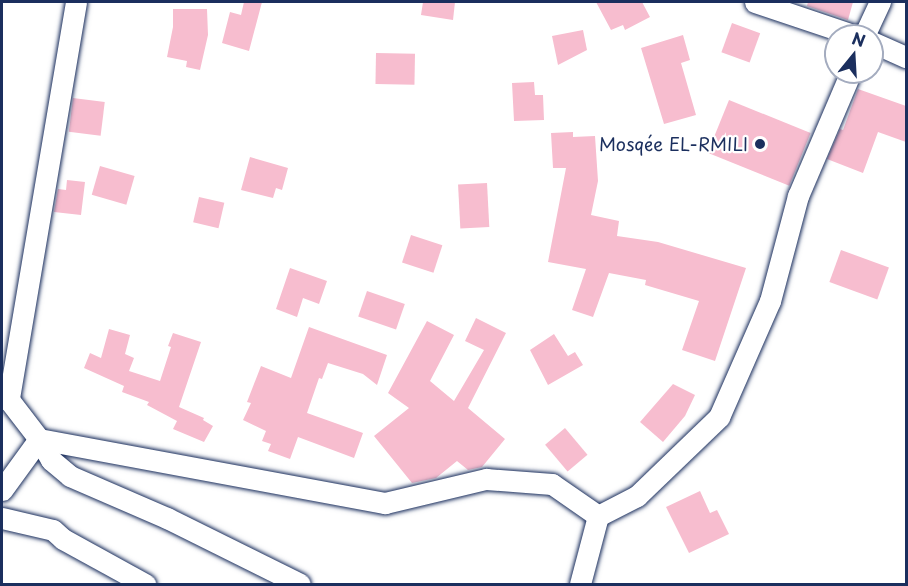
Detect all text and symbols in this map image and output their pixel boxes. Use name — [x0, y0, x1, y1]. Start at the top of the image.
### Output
north arrow — [824, 24, 884, 84]
text: N — [849, 25, 869, 52]
place label: Mosqée EL-RMILI — [597, 133, 748, 155]
marker: Mosqée EL-RMILI — [753, 137, 767, 151]

